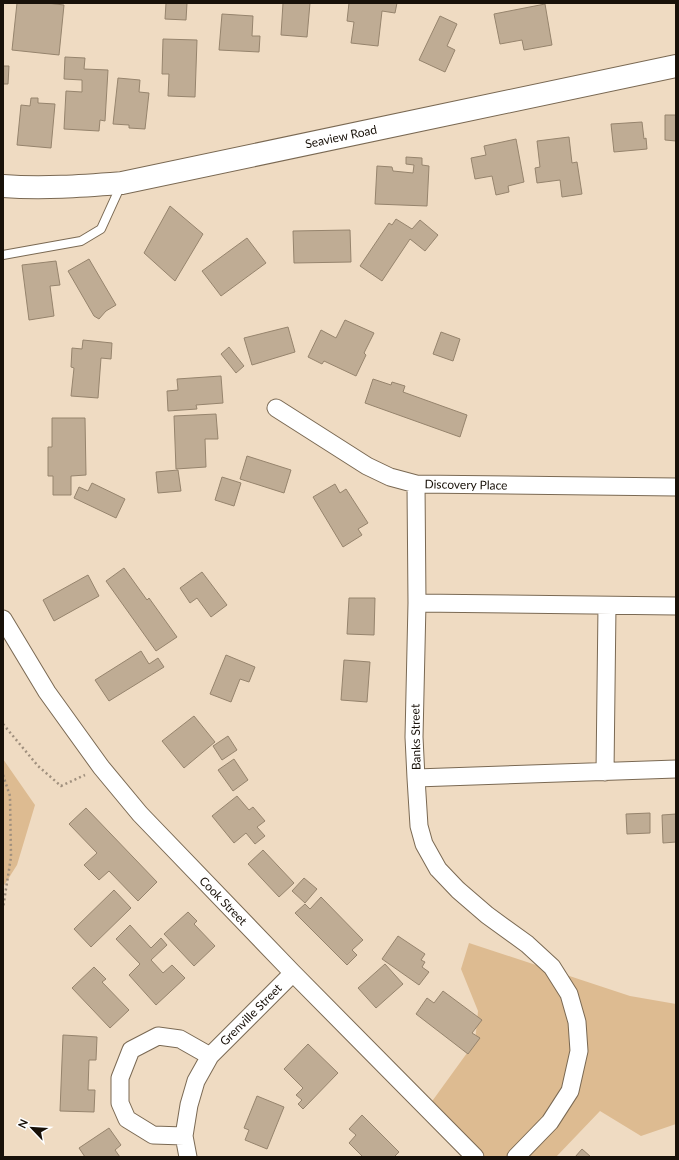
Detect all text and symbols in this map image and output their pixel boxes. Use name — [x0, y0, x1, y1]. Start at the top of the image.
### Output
street label: Seaview Road — [304, 122, 378, 151]
street label: Discovery Place — [424, 476, 508, 493]
street label: Banks Street — [407, 703, 424, 770]
street label: Cook Street — [196, 873, 251, 929]
street label: Grenville Street — [217, 980, 285, 1049]
north arrow — [12, 1108, 52, 1148]
text: N — [15, 1117, 30, 1130]

